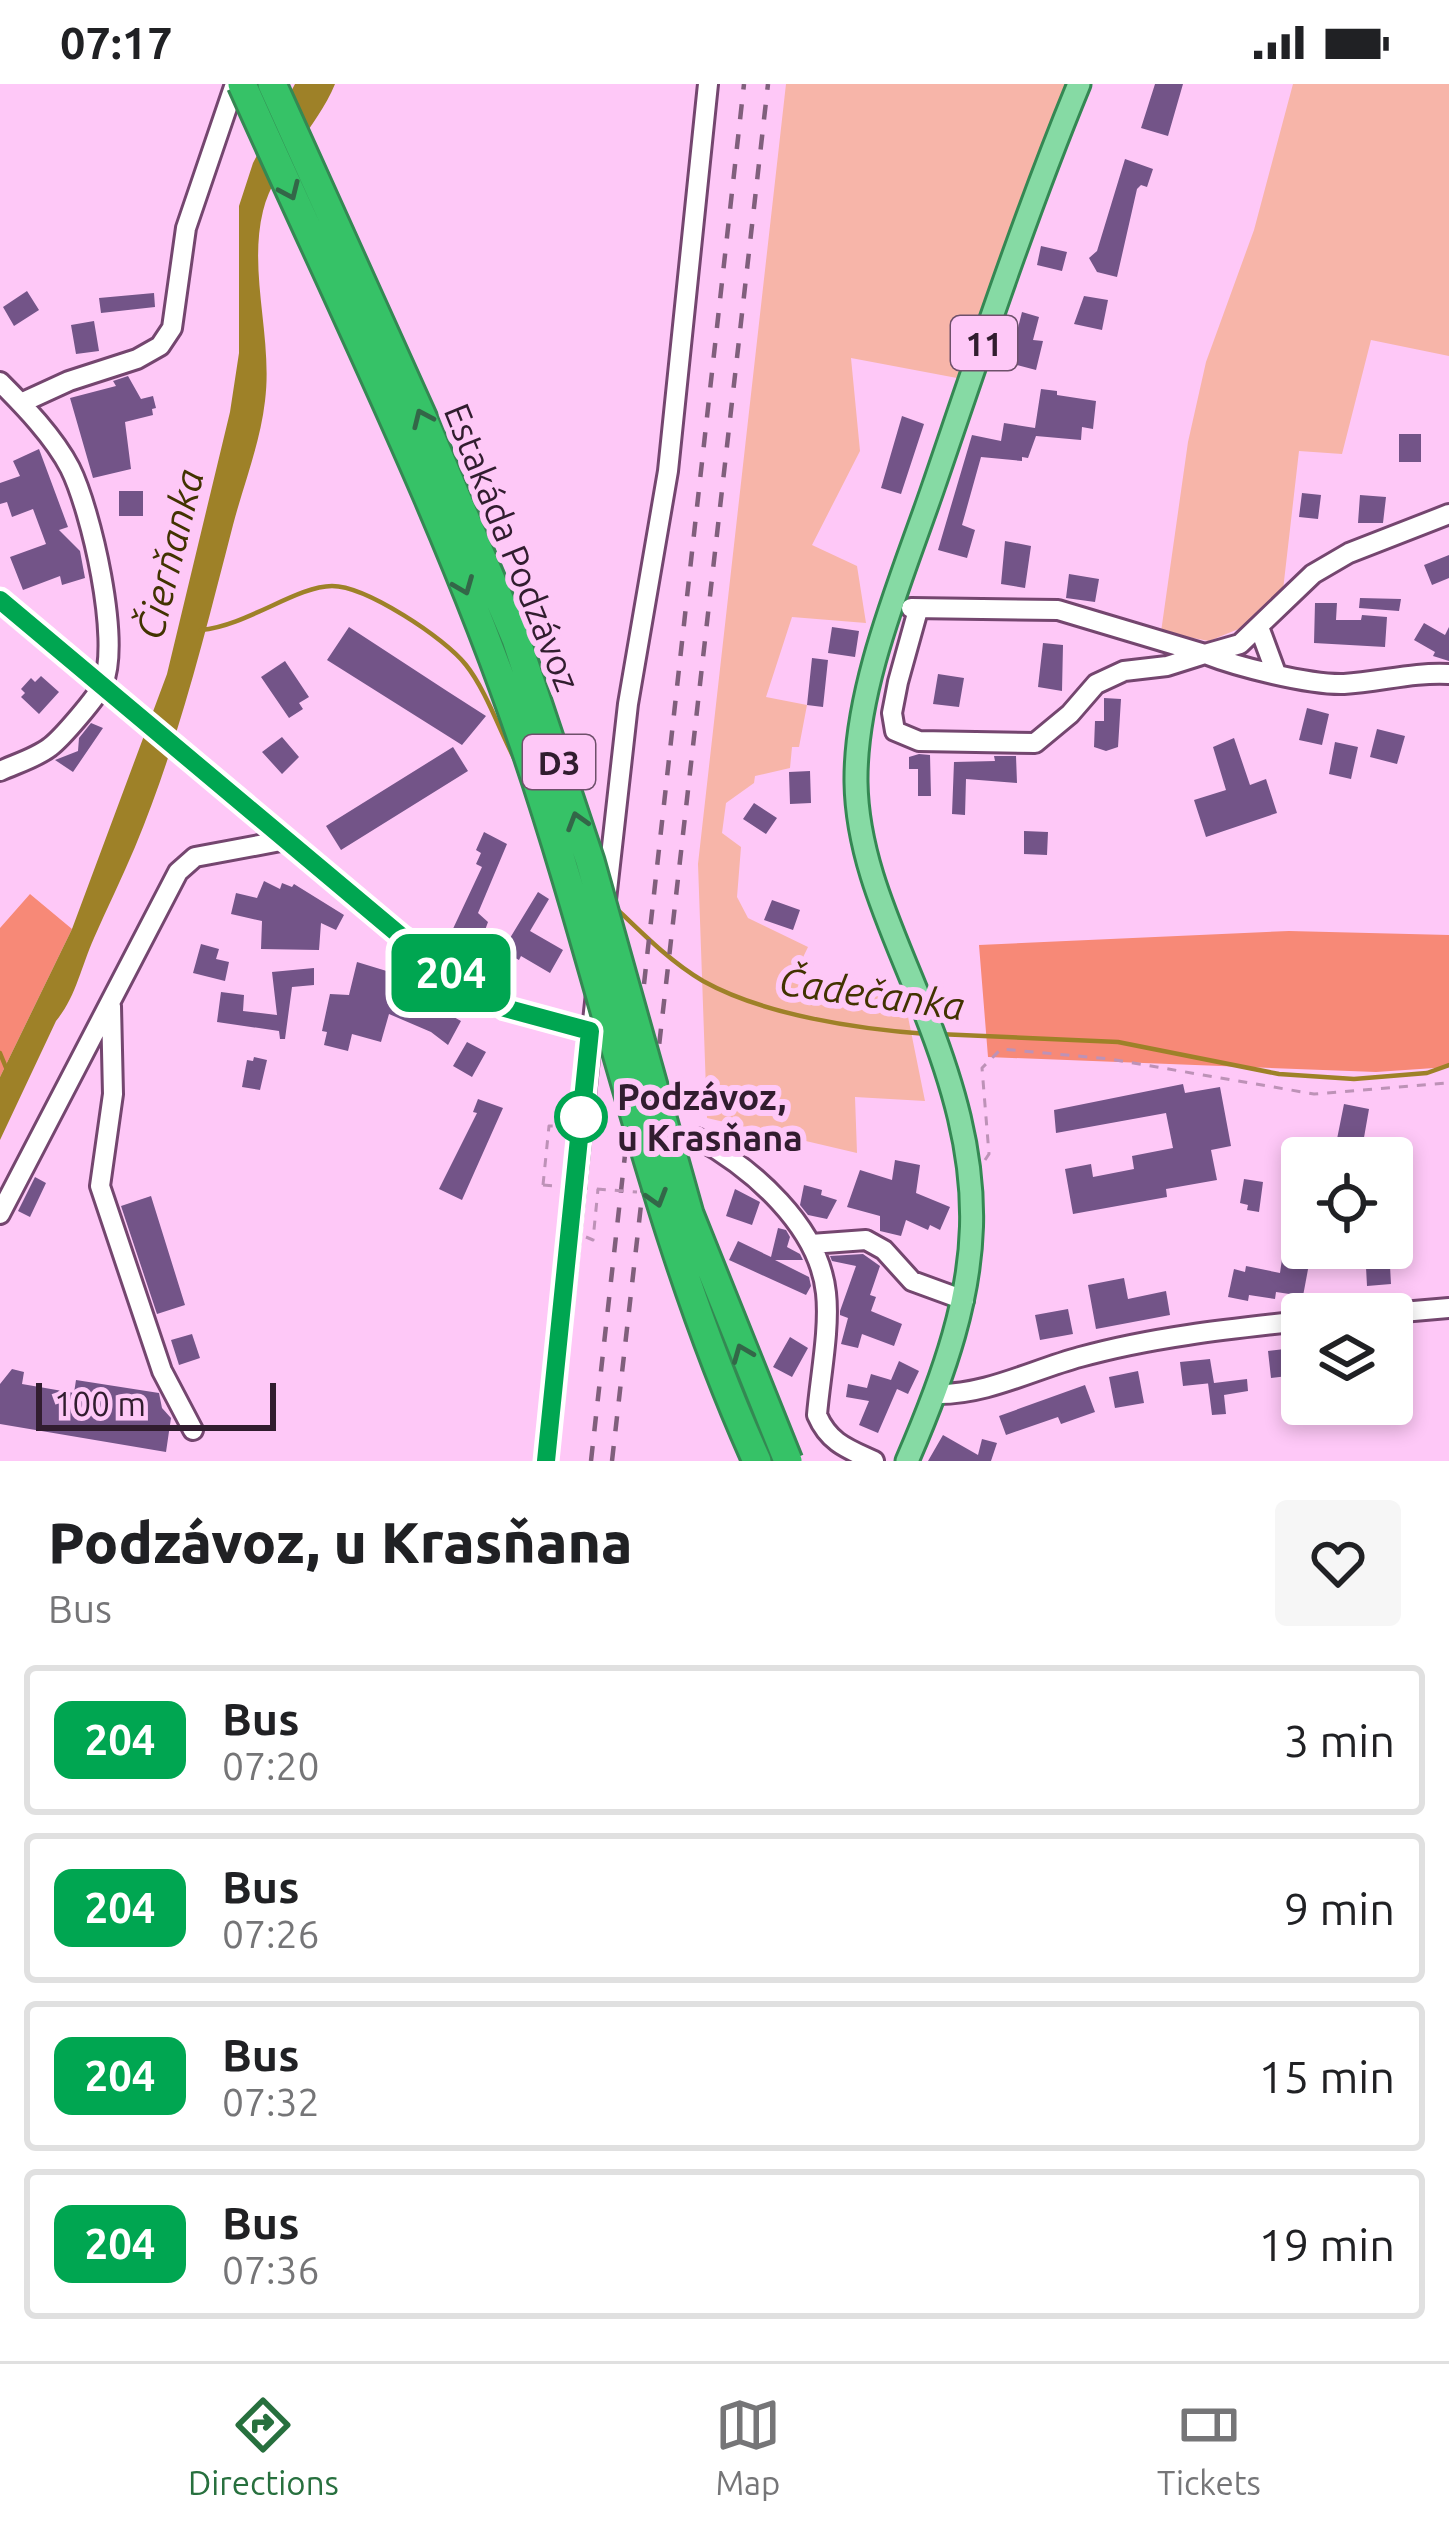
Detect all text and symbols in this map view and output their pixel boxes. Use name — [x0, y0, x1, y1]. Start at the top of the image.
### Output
text: 07:17 — [60, 17, 173, 68]
one-way arrow — [275, 179, 299, 200]
road number: 11 — [951, 316, 1017, 370]
street label: Estakáda Podzávoz — [437, 398, 589, 696]
one-way arrow — [413, 409, 437, 430]
water label: Čierňanka — [127, 465, 211, 643]
one-way arrow — [450, 575, 474, 596]
road number: D3 — [523, 735, 595, 789]
one-way arrow — [566, 811, 591, 832]
line badge: 204 — [382, 934, 520, 1012]
text: 204 — [415, 949, 487, 996]
water label: Čadečanka — [777, 959, 967, 1027]
place label: Podzávoz, u Krasňana — [617, 1076, 803, 1158]
marker: Podzávoz, u Krasňana — [556, 1092, 606, 1142]
map controls — [1281, 1137, 1413, 1425]
button: locate — [1281, 1137, 1413, 1269]
one-way arrow — [643, 1187, 668, 1208]
button: layers — [1281, 1293, 1413, 1425]
one-way arrow — [731, 1344, 756, 1365]
scale bar — [36, 1377, 276, 1430]
text: 100 m — [54, 1385, 146, 1422]
button: heart — [1275, 1500, 1401, 1626]
text: Podzávoz, u Krasňana — [48, 1510, 633, 1574]
text: Bus — [48, 1587, 112, 1630]
text: Bus — [222, 1693, 299, 1744]
text: 3 min — [1284, 1715, 1395, 1766]
text: 204 — [84, 1716, 156, 1763]
text: 07:20 — [222, 1744, 320, 1787]
text: Bus — [222, 1861, 299, 1912]
text: 9 min — [1284, 1883, 1395, 1934]
text: 204 — [84, 1884, 156, 1931]
text: 07:26 — [222, 1912, 320, 1955]
text: Bus — [222, 2029, 299, 2080]
text: 15 min — [1258, 2051, 1395, 2102]
text: 204 — [84, 2052, 156, 2099]
text: 07:32 — [222, 2080, 320, 2123]
text: Bus — [222, 2197, 299, 2248]
text: 19 min — [1258, 2219, 1395, 2270]
text: 204 — [84, 2220, 156, 2267]
text: 07:36 — [222, 2248, 320, 2291]
tab: Directions — [188, 2392, 339, 2501]
tab: Map — [715, 2392, 781, 2501]
tab: Tickets — [1157, 2392, 1261, 2501]

